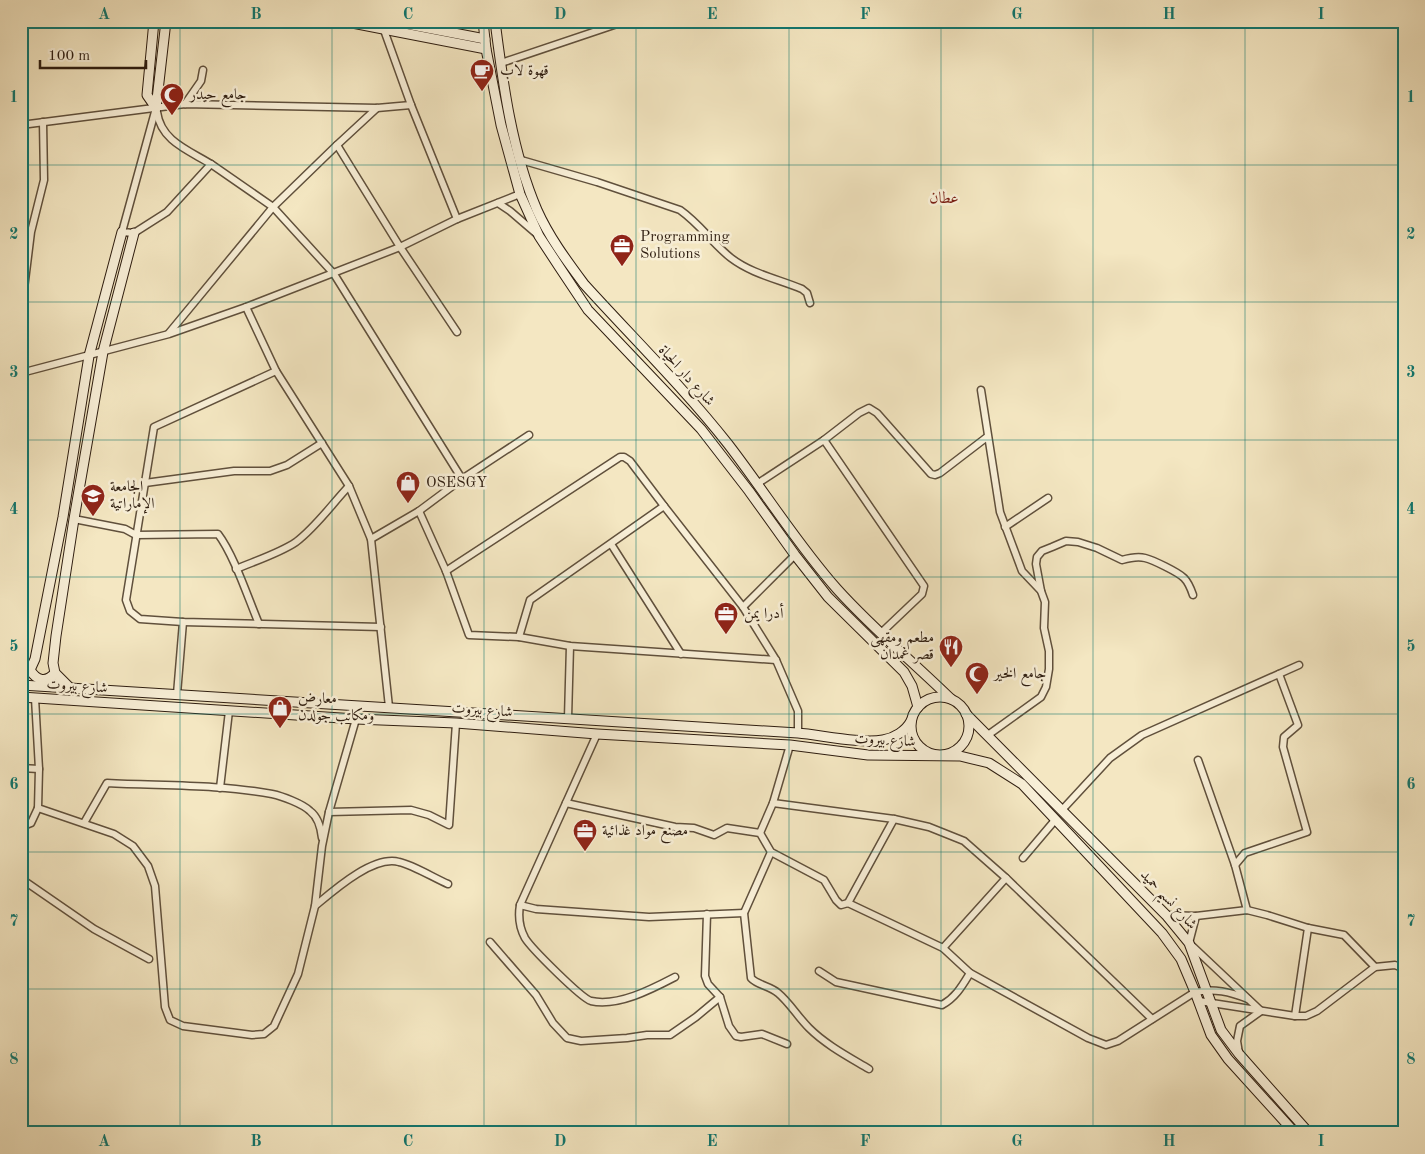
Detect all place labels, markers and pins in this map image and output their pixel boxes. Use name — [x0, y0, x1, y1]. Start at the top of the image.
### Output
cafe icon: قهوة لاب — [469, 58, 495, 92]
place label: قهوة لاب — [500, 64, 549, 79]
mosque icon: جامع حيدر — [159, 82, 185, 116]
place label: جامع حيدر — [188, 88, 247, 108]
place label: Programming Solutions — [640, 230, 730, 262]
office icon: Programming Solutions — [609, 233, 635, 267]
shop icon: OSESGY — [395, 470, 421, 504]
place label: OSESGY — [426, 476, 487, 491]
place label: الجامعة الإماراتية — [110, 480, 154, 514]
school or university icon: الجامعة الإماراتية — [80, 483, 106, 517]
office icon: أدرا يمن — [713, 601, 739, 635]
place label: أدرا يمن — [744, 602, 784, 623]
place label: مطعم ومقهى قصر غمدان — [870, 631, 934, 664]
restaurant icon: مطعم ومقهى قصر غمدان — [938, 634, 964, 668]
mosque icon: جامع الخير — [964, 661, 990, 695]
place label: جامع الخير — [992, 667, 1046, 687]
place label: معارض ومكاتب جولدن — [298, 692, 374, 725]
shop icon: معارض ومكاتب جولدن — [267, 695, 293, 729]
office icon: مصنع مواد غذائية — [572, 818, 598, 852]
place label: مصنع مواد غذائية — [602, 824, 688, 844]

